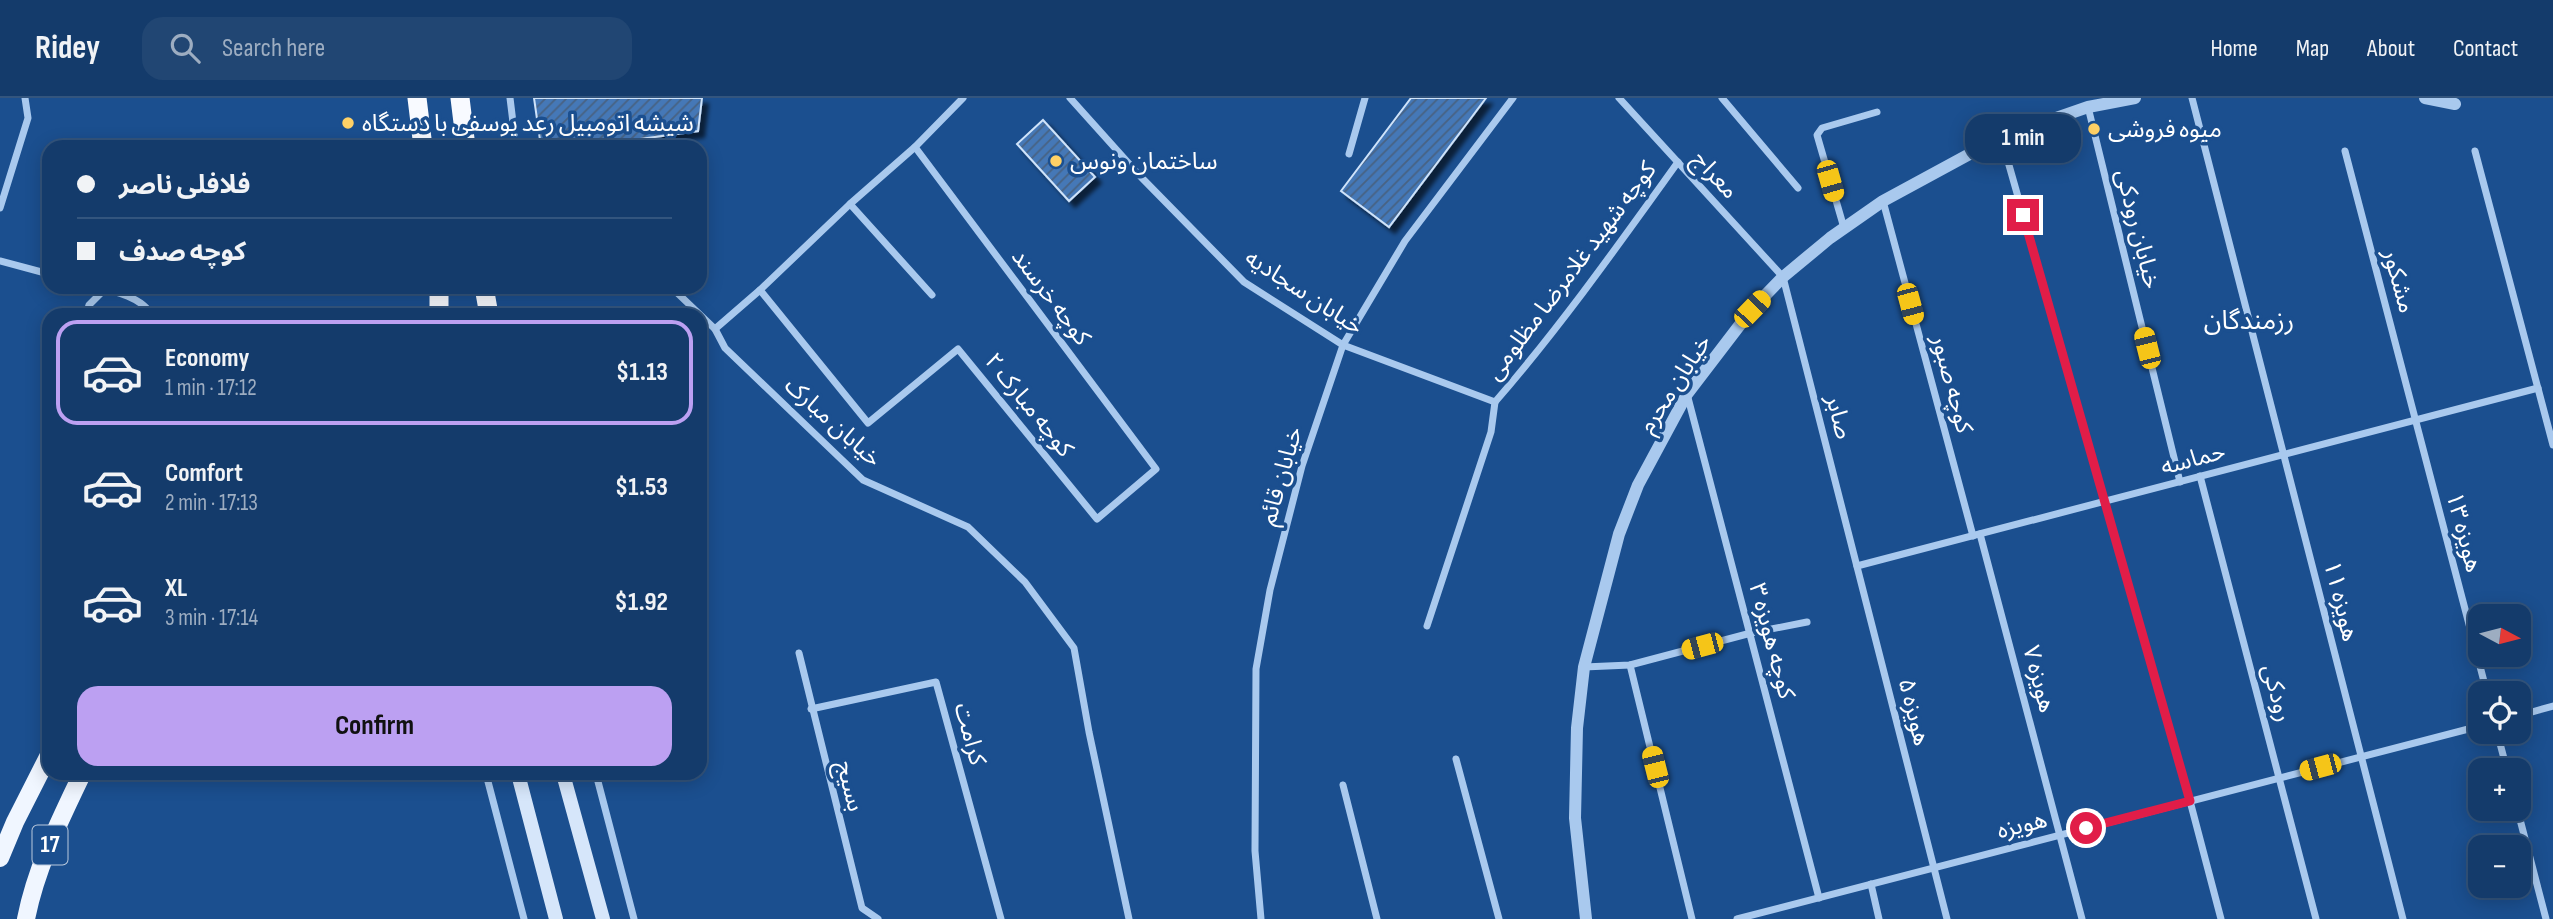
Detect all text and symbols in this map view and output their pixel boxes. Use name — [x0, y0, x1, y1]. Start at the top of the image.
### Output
search box — [142, 17, 632, 80]
text: Ridey — [35, 28, 100, 68]
icon: search — [166, 29, 204, 67]
text: Search here — [222, 33, 325, 64]
text: Home — [2210, 34, 2258, 63]
text: Map — [2296, 34, 2329, 63]
text: About — [2367, 34, 2415, 63]
text: Contact — [2453, 34, 2518, 63]
place label: شیشه اتومبیل رعد یوسفی با دستگاه — [362, 109, 694, 138]
callout: 1 min — [1965, 114, 2081, 162]
marker: شیشه اتومبیل رعد یوسفی با دستگاه — [340, 115, 356, 131]
place label: میوه فروشی — [2108, 115, 2222, 144]
marker: میوه فروشی — [2086, 121, 2102, 137]
text: 1 min — [2002, 124, 2044, 152]
street label: معراج — [1684, 145, 1744, 206]
place label: ساختمان ونوس — [1070, 147, 1218, 176]
marker: ساختمان ونوس — [1048, 153, 1064, 169]
street label: کوچه شهید غلامرضا مظلومی — [1479, 155, 1663, 386]
car — [1815, 158, 1846, 204]
street label: خیابان رودکی — [2109, 166, 2167, 292]
text: فلافلی ناصر — [119, 170, 250, 201]
route end — [2007, 199, 2039, 231]
text: کوچه صدف — [119, 237, 246, 268]
street label: کوچه خرسند — [1005, 243, 1097, 352]
street label: خیابان سجادیه — [1239, 243, 1369, 341]
street label: مشکور — [2376, 245, 2421, 316]
car — [1895, 281, 1926, 327]
car — [1730, 287, 1775, 331]
district label: رزمندگان — [2204, 306, 2294, 337]
car — [2132, 325, 2163, 371]
street label: خیابان محرم — [1632, 329, 1720, 440]
street label: کوچه صبور — [1925, 331, 1979, 438]
icon: car — [81, 341, 144, 404]
text: Economy — [165, 343, 249, 374]
street label: کوچه مبارک ۲ — [978, 347, 1080, 464]
text: $1.13 — [616, 357, 668, 388]
street label: خیابان مبارک — [779, 371, 887, 473]
text: 1 min · 17:12 — [165, 374, 257, 402]
street label: صابر — [1819, 391, 1858, 442]
street label: خیابان قائم — [1253, 423, 1311, 529]
street label: حماسه — [2158, 437, 2228, 481]
icon: car — [81, 456, 144, 519]
text: Comfort — [165, 458, 243, 489]
text: $1.53 — [615, 472, 668, 503]
text: 2 min · 17:13 — [165, 489, 258, 517]
street label: هویزه ۱۳ — [2439, 489, 2489, 575]
street label: هویزه ۱۱ — [2317, 558, 2365, 644]
icon: car — [81, 571, 144, 634]
text: XL — [165, 573, 187, 604]
street label: کوچه هویزه ۳ — [1743, 580, 1802, 703]
text: $1.92 — [615, 587, 668, 618]
text: 3 min · 17:14 — [165, 604, 258, 632]
north arrow — [2468, 604, 2530, 667]
map controls — [2468, 604, 2531, 898]
car — [1679, 630, 1726, 662]
street label: هویزه ۷ — [2016, 642, 2062, 716]
street label: رودکی — [2255, 661, 2299, 725]
street label: هویزه ۵ — [1892, 675, 1936, 749]
button: locate — [2468, 681, 2531, 744]
button: Confirm — [77, 686, 672, 766]
street label: کرامت — [948, 700, 992, 769]
car — [1640, 744, 1671, 790]
car — [2297, 751, 2344, 783]
street label: بسیج — [828, 758, 870, 815]
button: + — [2468, 758, 2531, 821]
street label: هویزه — [1994, 805, 2050, 845]
route start — [2070, 812, 2102, 844]
road number: 17 — [32, 825, 68, 864]
button: − — [2468, 835, 2531, 898]

